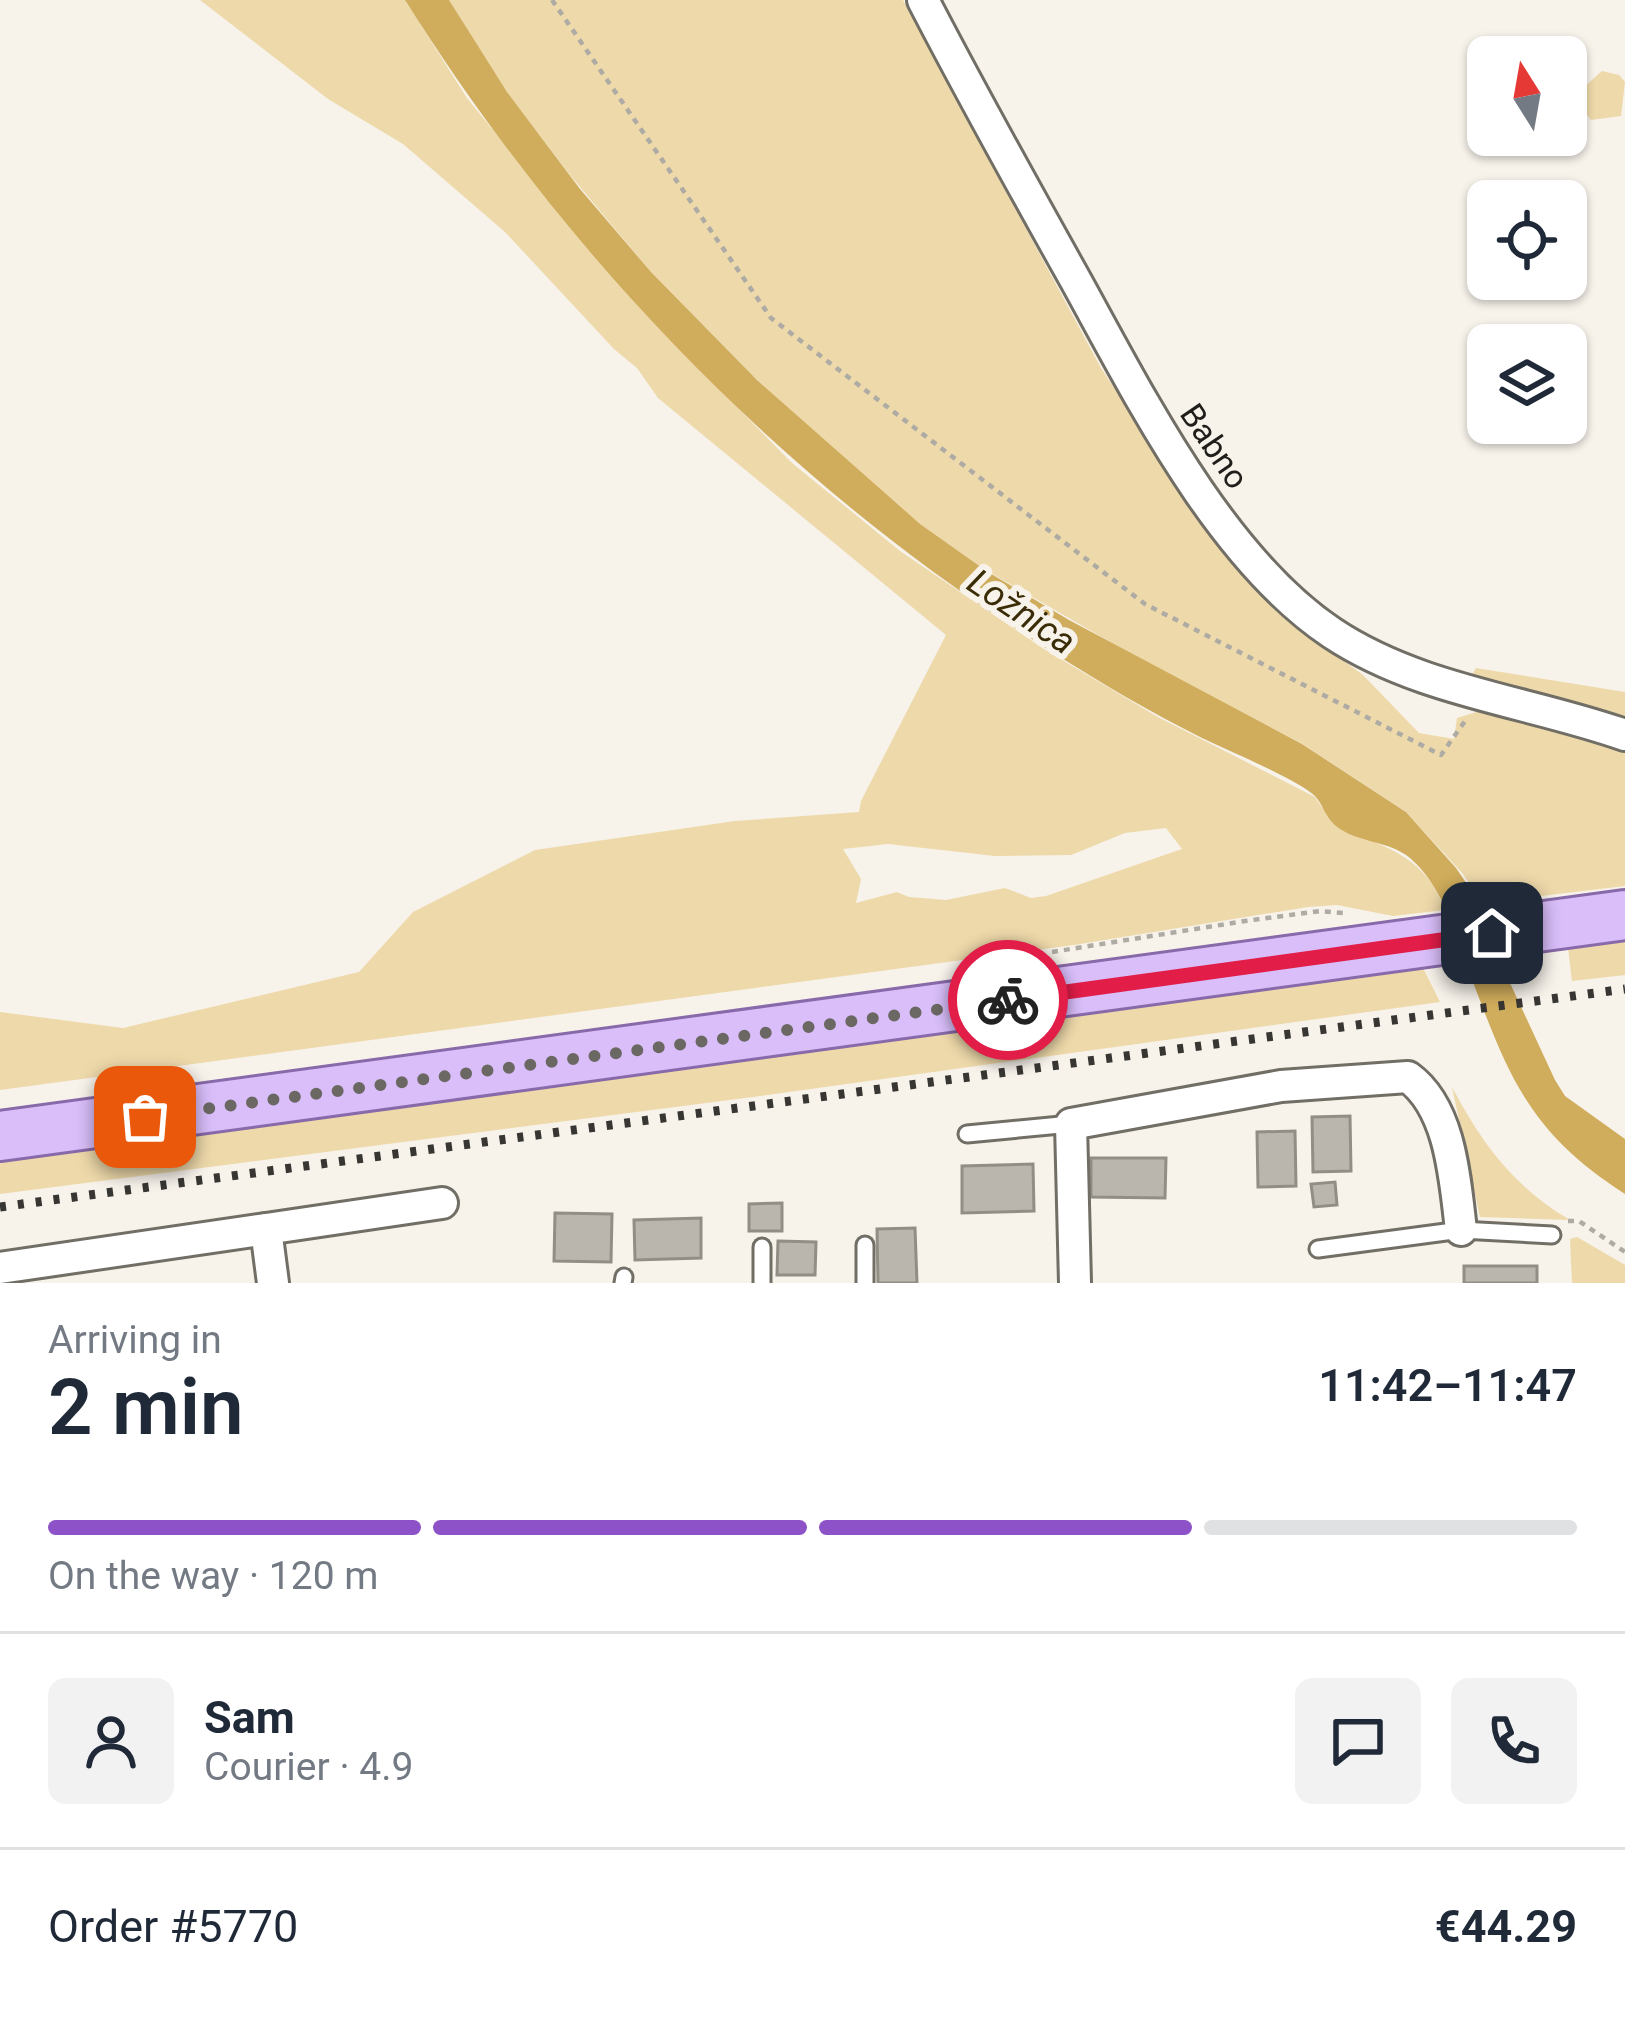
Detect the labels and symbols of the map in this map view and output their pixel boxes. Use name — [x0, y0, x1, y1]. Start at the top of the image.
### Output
north arrow — [1467, 36, 1587, 156]
street label: Babno — [1172, 396, 1257, 496]
water label: Ložnica — [960, 561, 1083, 663]
pin — [1441, 882, 1543, 984]
courier — [948, 940, 1068, 1060]
pin — [94, 1066, 196, 1168]

